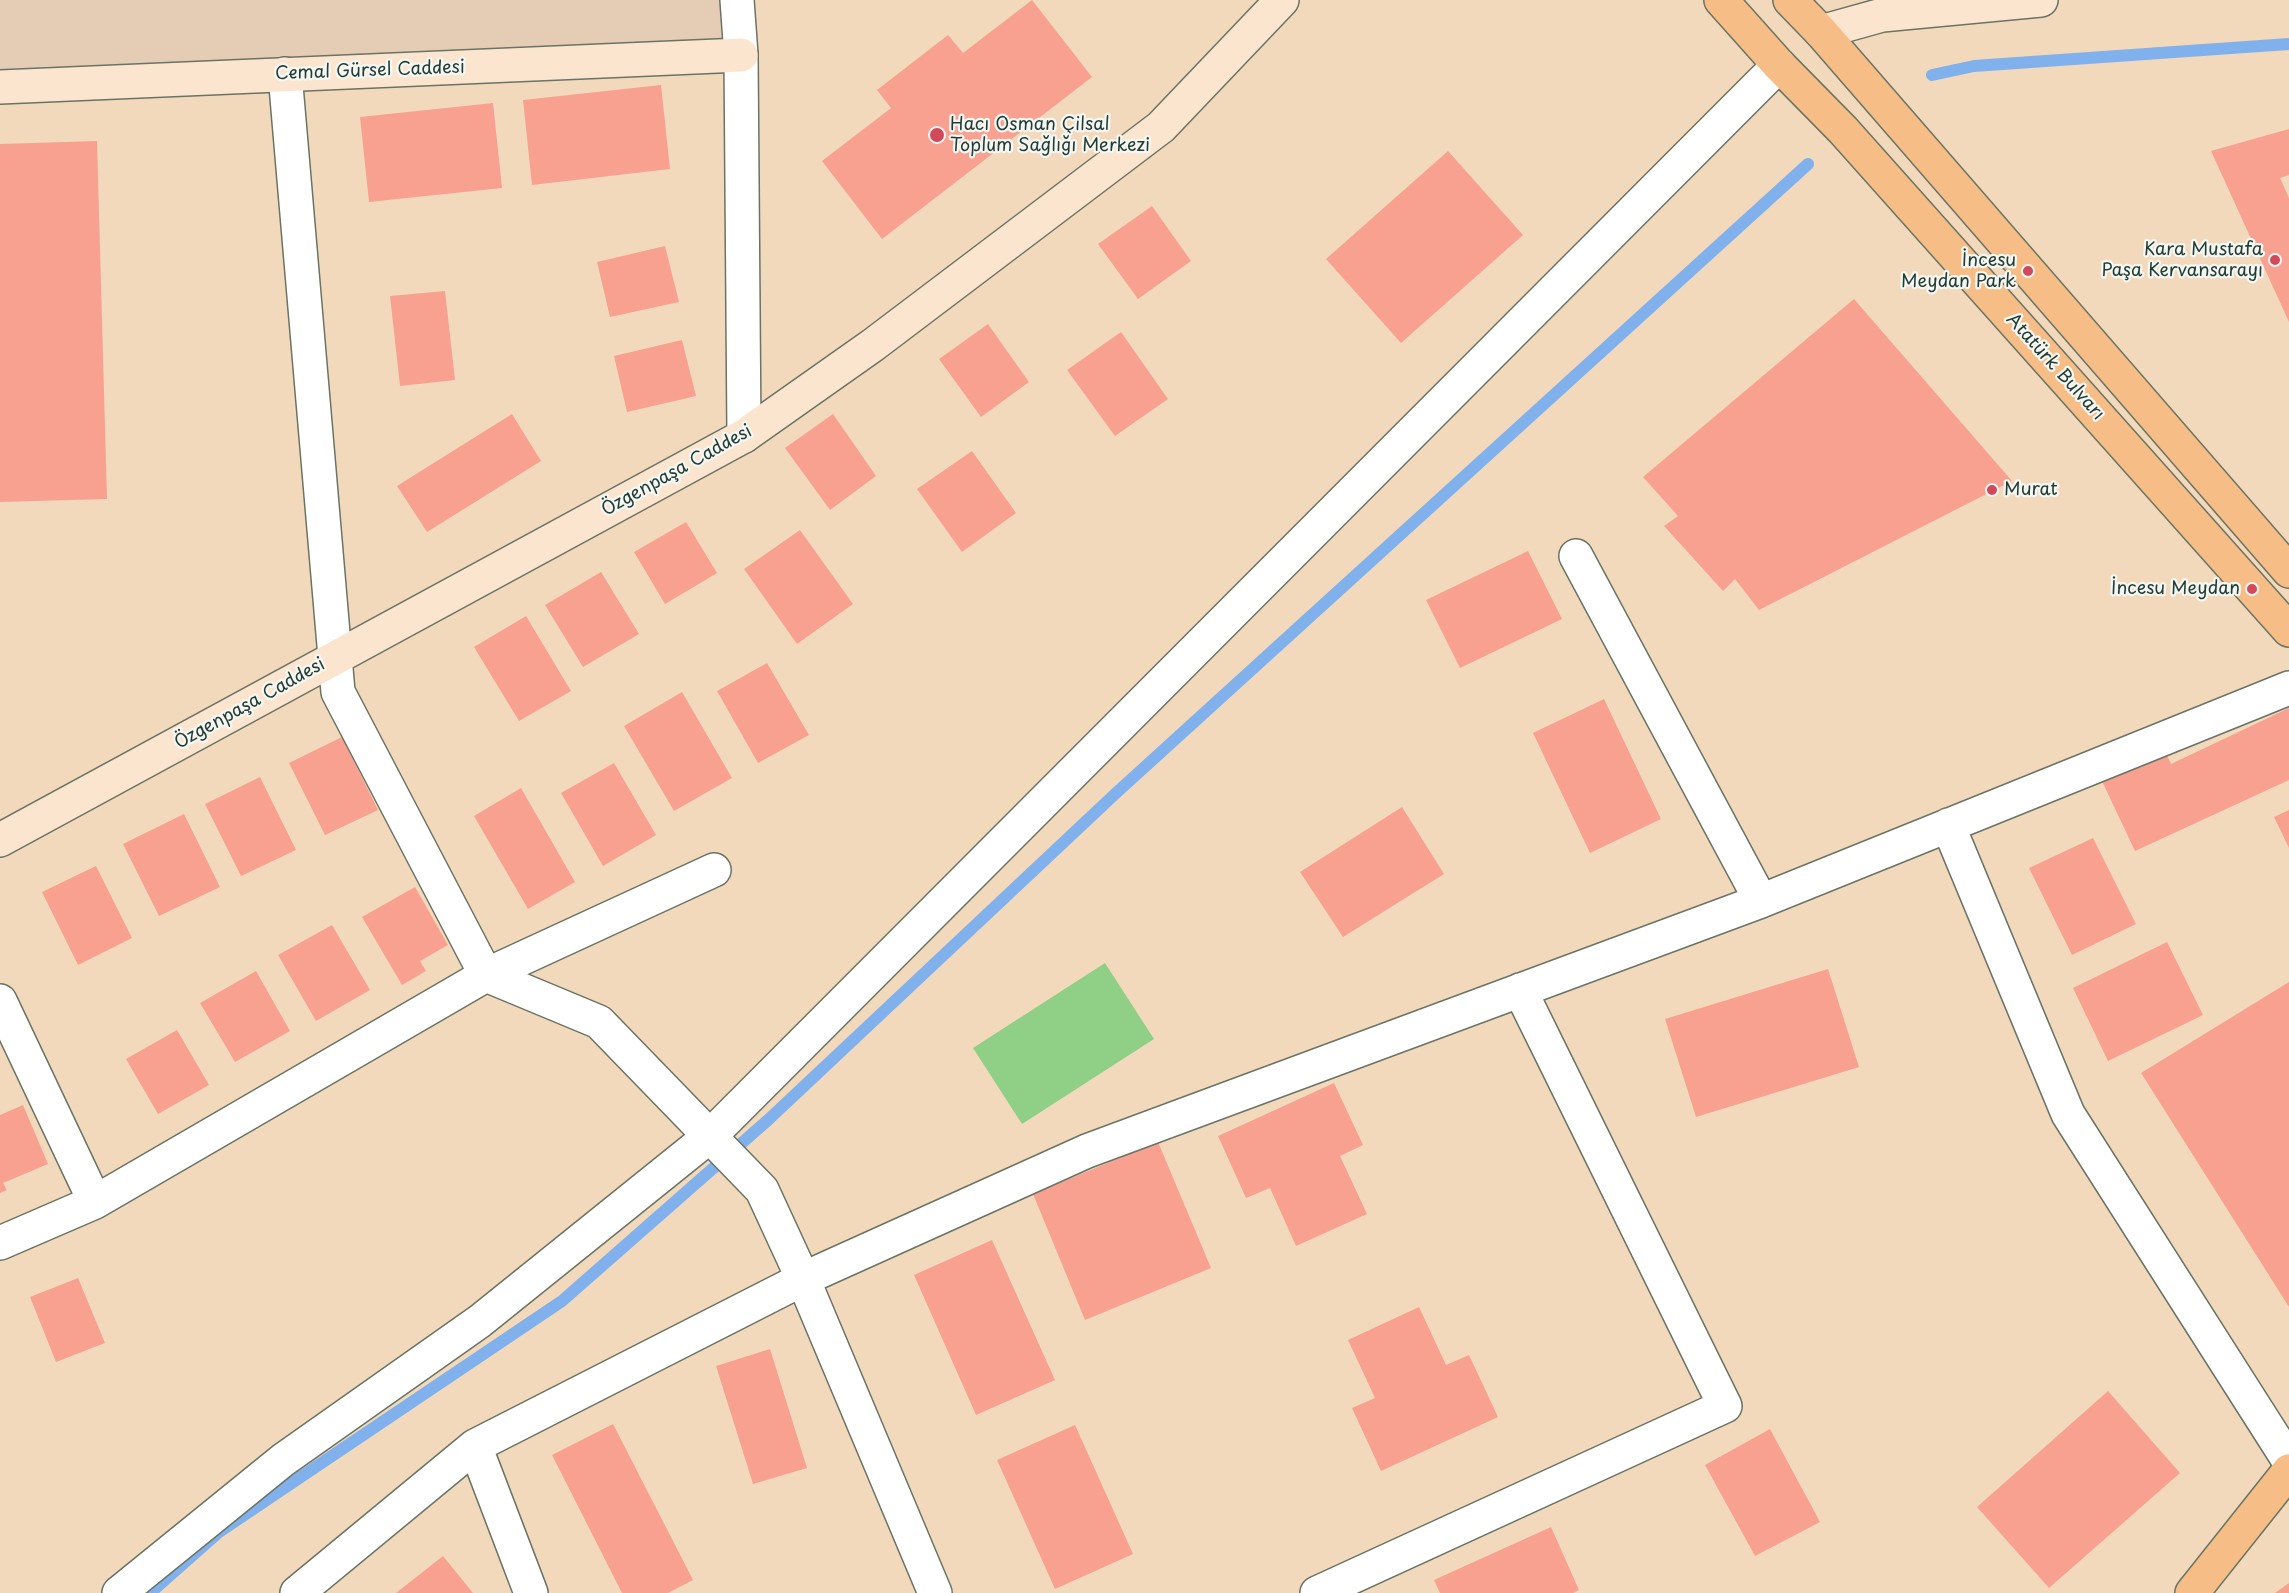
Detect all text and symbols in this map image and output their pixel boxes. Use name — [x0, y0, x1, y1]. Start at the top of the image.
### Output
street label: Cemal Gürsel Caddesi — [275, 57, 465, 85]
place label: Hacı Osman Çilsal Toplum Sağlığı Merkezi — [950, 114, 1150, 156]
marker: Hacı Osman Çilsal Toplum Sağlığı Merkezi — [928, 126, 946, 144]
place label: Kara Mustafa Paşa Kervansarayı — [2102, 239, 2263, 282]
place label: İncesu Meydan Park — [1901, 250, 2016, 292]
marker: Kara Mustafa Paşa Kervansarayı — [2268, 253, 2282, 267]
marker: İncesu Meydan Park — [2021, 264, 2035, 278]
street label: Atatürk Bulvarı — [2001, 309, 2109, 425]
street label: Özgenpaşa Caddesi — [598, 421, 756, 521]
place label: Murat — [2004, 479, 2058, 501]
marker: Murat — [1985, 483, 1999, 497]
place label: İncesu Meydan — [2111, 578, 2240, 600]
marker: İncesu Meydan — [2245, 582, 2259, 596]
street label: Özgenpaşa Caddesi — [171, 654, 329, 754]

